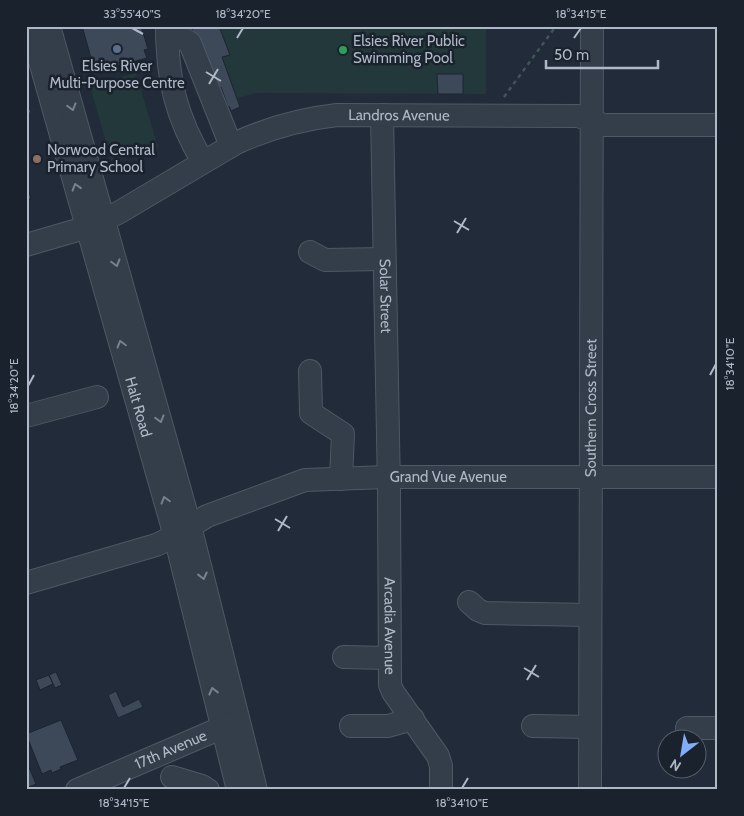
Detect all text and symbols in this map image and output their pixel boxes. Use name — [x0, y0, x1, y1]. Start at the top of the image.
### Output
text: 33°55'40"S — [103, 6, 161, 21]
text: 18°34'20"E — [215, 6, 271, 21]
text: 18°34'15"E — [556, 6, 607, 21]
place label: Elsies River Public Swimming Pool — [353, 32, 465, 67]
scale bar — [546, 38, 659, 70]
marker: Elsies River Multi-Purpose Centre — [111, 43, 123, 55]
marker: Elsies River Public Swimming Pool — [337, 44, 349, 56]
text: 50 m — [554, 46, 589, 64]
place label: Elsies River Multi-Purpose Centre — [49, 57, 185, 92]
one-way arrow — [66, 102, 76, 110]
street label: Landros Avenue — [348, 106, 450, 124]
place label: Norwood Central Primary School — [47, 141, 155, 176]
marker: Norwood Central Primary School — [31, 153, 43, 165]
one-way arrow — [72, 184, 82, 192]
one-way arrow — [111, 258, 121, 267]
street label: Solar Street — [376, 259, 395, 333]
text: 18°34'10"E — [722, 337, 737, 390]
one-way arrow — [116, 339, 127, 348]
street label: Southern Cross Street — [582, 339, 600, 477]
text: 18°34'20"E — [6, 358, 21, 414]
street label: Halt Road — [121, 375, 155, 439]
one-way arrow — [155, 415, 165, 423]
street label: Grand Vue Avenue — [390, 468, 507, 486]
one-way arrow — [160, 497, 170, 505]
one-way arrow — [197, 572, 208, 581]
street label: Arcadia Avenue — [380, 577, 399, 675]
one-way arrow — [208, 687, 219, 696]
street label: 17th Avenue — [132, 726, 210, 773]
north arrow — [656, 728, 706, 778]
text: N — [666, 755, 684, 775]
text: 18°34'15"E — [99, 795, 150, 810]
text: 18°34'10"E — [436, 795, 489, 810]

